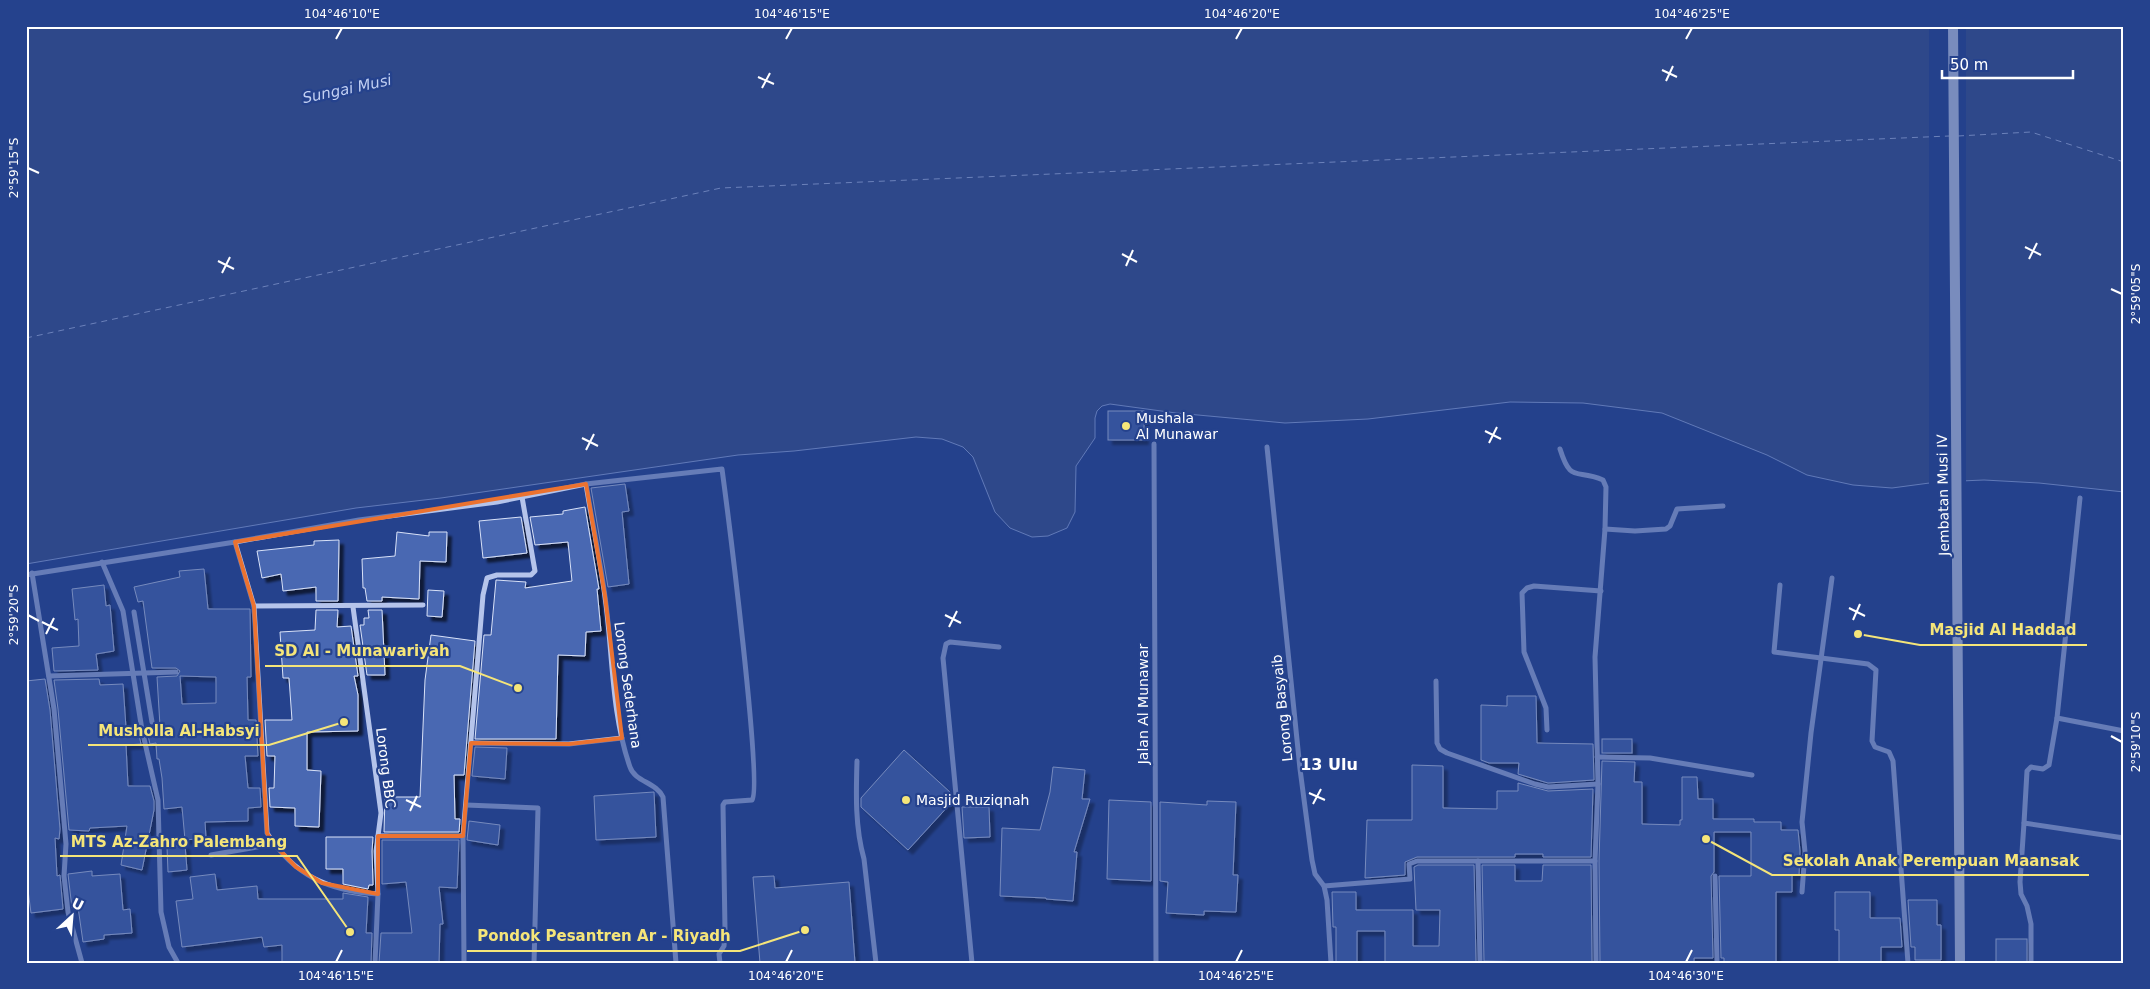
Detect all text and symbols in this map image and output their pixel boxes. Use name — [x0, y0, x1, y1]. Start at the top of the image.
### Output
text: 104°46'10"E — [304, 7, 380, 21]
text: 104°46'15"E — [754, 7, 830, 21]
text: 104°46'20"E — [1204, 7, 1280, 21]
text: 104°46'25"E — [1654, 7, 1730, 21]
scale bar — [1942, 48, 2074, 80]
text: 50 m — [1950, 56, 1988, 74]
water label: Sungai Musi — [301, 71, 394, 107]
text: 2°59'15"S — [7, 138, 21, 198]
text: 2°59'05"S — [2129, 264, 2143, 324]
place label: Mushala Al Munawar — [1136, 410, 1218, 442]
marker: Mushala Al Munawar — [1120, 420, 1132, 432]
street label: Jembatan Musi IV — [1934, 434, 1952, 557]
text: 2°59'20"S — [7, 585, 21, 645]
callout: Masjid Al Haddad — [1920, 615, 2087, 645]
street label: Lorong Sederhana — [611, 621, 645, 749]
text: Masjid Al Haddad — [1929, 621, 2077, 639]
callout: SD Al - Munawariyah — [265, 636, 460, 666]
text: SD Al - Munawariyah — [274, 642, 450, 660]
street label: Jalan Al Munawar — [1135, 643, 1151, 765]
street label: Lorong Basyaib — [1268, 654, 1296, 762]
text: 2°59'10"S — [2129, 712, 2143, 772]
callout: Musholla Al-Habsyi — [88, 715, 269, 745]
text: Musholla Al-Habsyi — [98, 722, 260, 740]
street label: Lorong BBC — [373, 727, 399, 809]
district label: 13 Ulu — [1300, 755, 1358, 774]
place label: Masjid Ruziqnah — [916, 792, 1030, 808]
marker: Masjid Ruziqnah — [900, 794, 912, 806]
callout: MTS Az-Zahro Palembang — [60, 826, 297, 856]
text: MTS Az-Zahro Palembang — [71, 833, 287, 851]
callout: Sekolah Anak Perempuan Maansak — [1772, 845, 2089, 875]
text: Sekolah Anak Perempuan Maansak — [1783, 852, 2080, 870]
north arrow — [48, 892, 98, 942]
text: U — [69, 895, 86, 914]
callout: Pondok Pesantren Ar - Riyadh — [467, 921, 740, 951]
text: Pondok Pesantren Ar - Riyadh — [477, 927, 731, 945]
text: 104°46'15"E — [298, 969, 374, 983]
text: 104°46'20"E — [748, 969, 824, 983]
text: 104°46'25"E — [1198, 969, 1274, 983]
text: 104°46'30"E — [1648, 969, 1724, 983]

